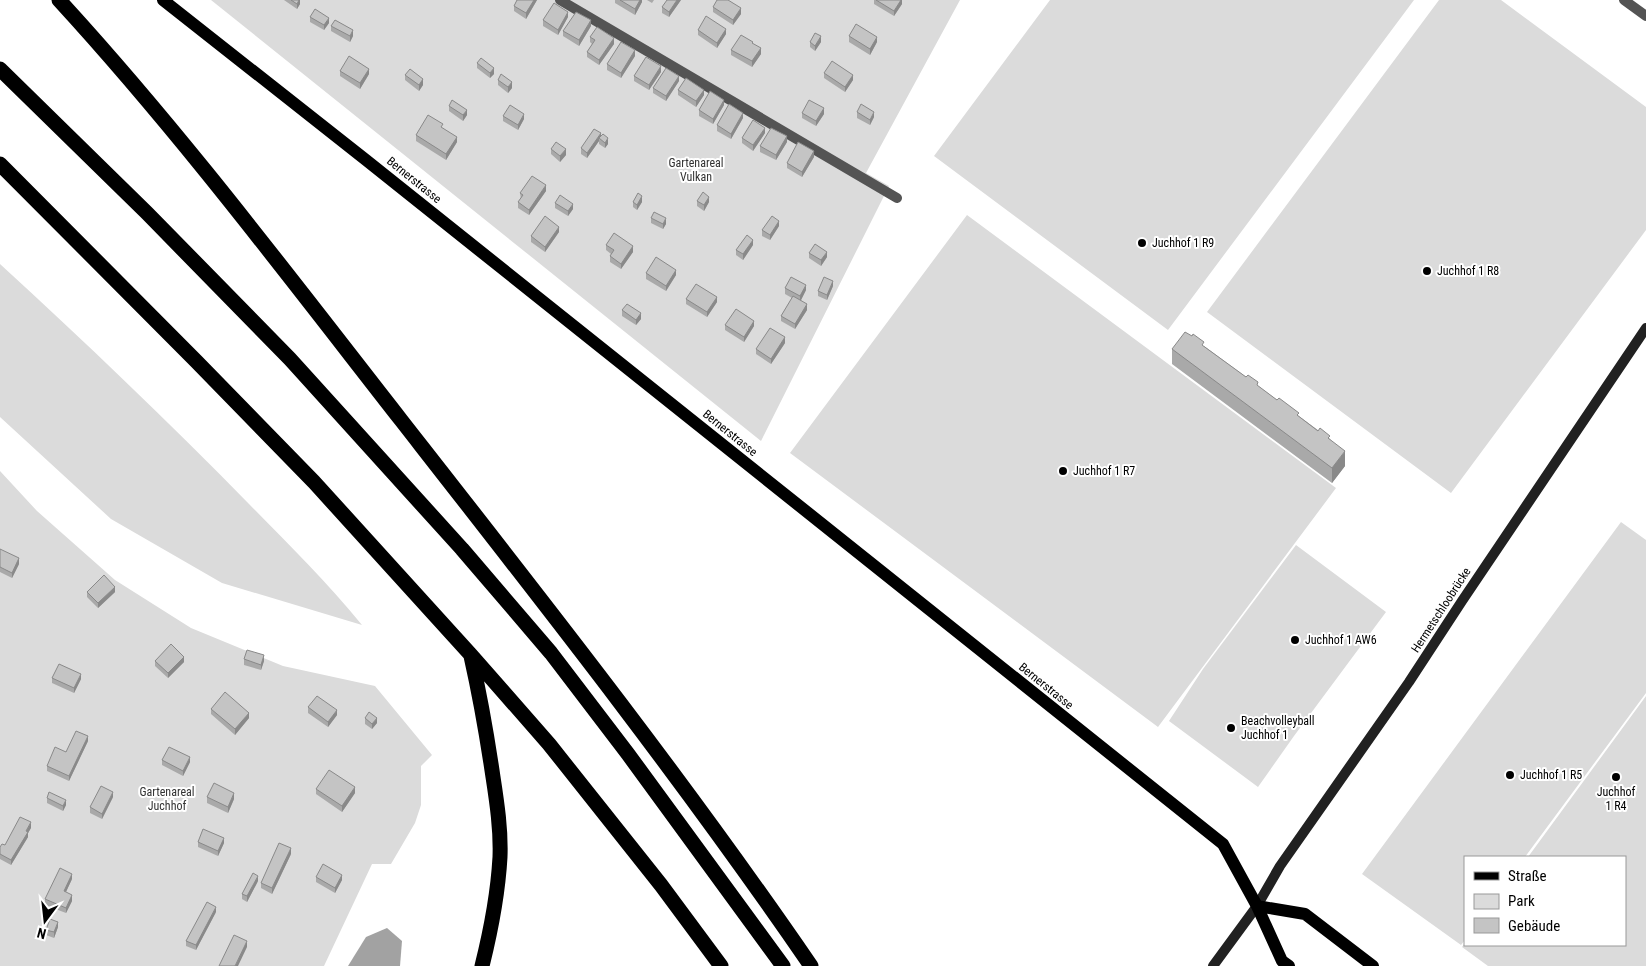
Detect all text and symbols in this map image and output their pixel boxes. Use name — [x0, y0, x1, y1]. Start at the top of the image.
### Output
street label: Bernerstrasse — [384, 154, 444, 206]
park label: Gartenareal Vulkan — [668, 156, 724, 184]
place label: Juchhof 1 R9 — [1152, 236, 1214, 250]
marker: Juchhof 1 R9 — [1136, 237, 1148, 249]
place label: Juchhof 1 R8 — [1437, 264, 1499, 278]
marker: Juchhof 1 R8 — [1421, 265, 1433, 277]
street label: Bernerstrasse — [700, 407, 760, 459]
place label: Juchhof 1 R7 — [1073, 464, 1135, 478]
marker: Juchhof 1 R7 — [1057, 465, 1069, 477]
street label: Hermetschloobrücke — [1408, 565, 1474, 655]
place label: Juchhof 1 AW6 — [1305, 633, 1377, 647]
marker: Juchhof 1 AW6 — [1289, 634, 1301, 646]
street label: Bernerstrasse — [1016, 660, 1076, 712]
place label: Beachvolleyball Juchhof 1 — [1241, 714, 1315, 742]
marker: Beachvolleyball Juchhof 1 — [1225, 722, 1237, 734]
place label: Juchhof 1 R5 — [1520, 768, 1582, 782]
marker: Juchhof 1 R5 — [1504, 769, 1516, 781]
marker: Juchhof 1 R4 — [1610, 771, 1622, 783]
park label: Gartenareal Juchhof — [139, 785, 195, 813]
place label: Juchhof 1 R4 — [1597, 785, 1635, 813]
legend — [1464, 856, 1626, 946]
text: Straße — [1508, 867, 1547, 885]
text: Park — [1508, 892, 1535, 910]
north arrow — [20, 896, 70, 946]
text: Gebäude — [1508, 917, 1560, 935]
text: N — [35, 925, 48, 942]

